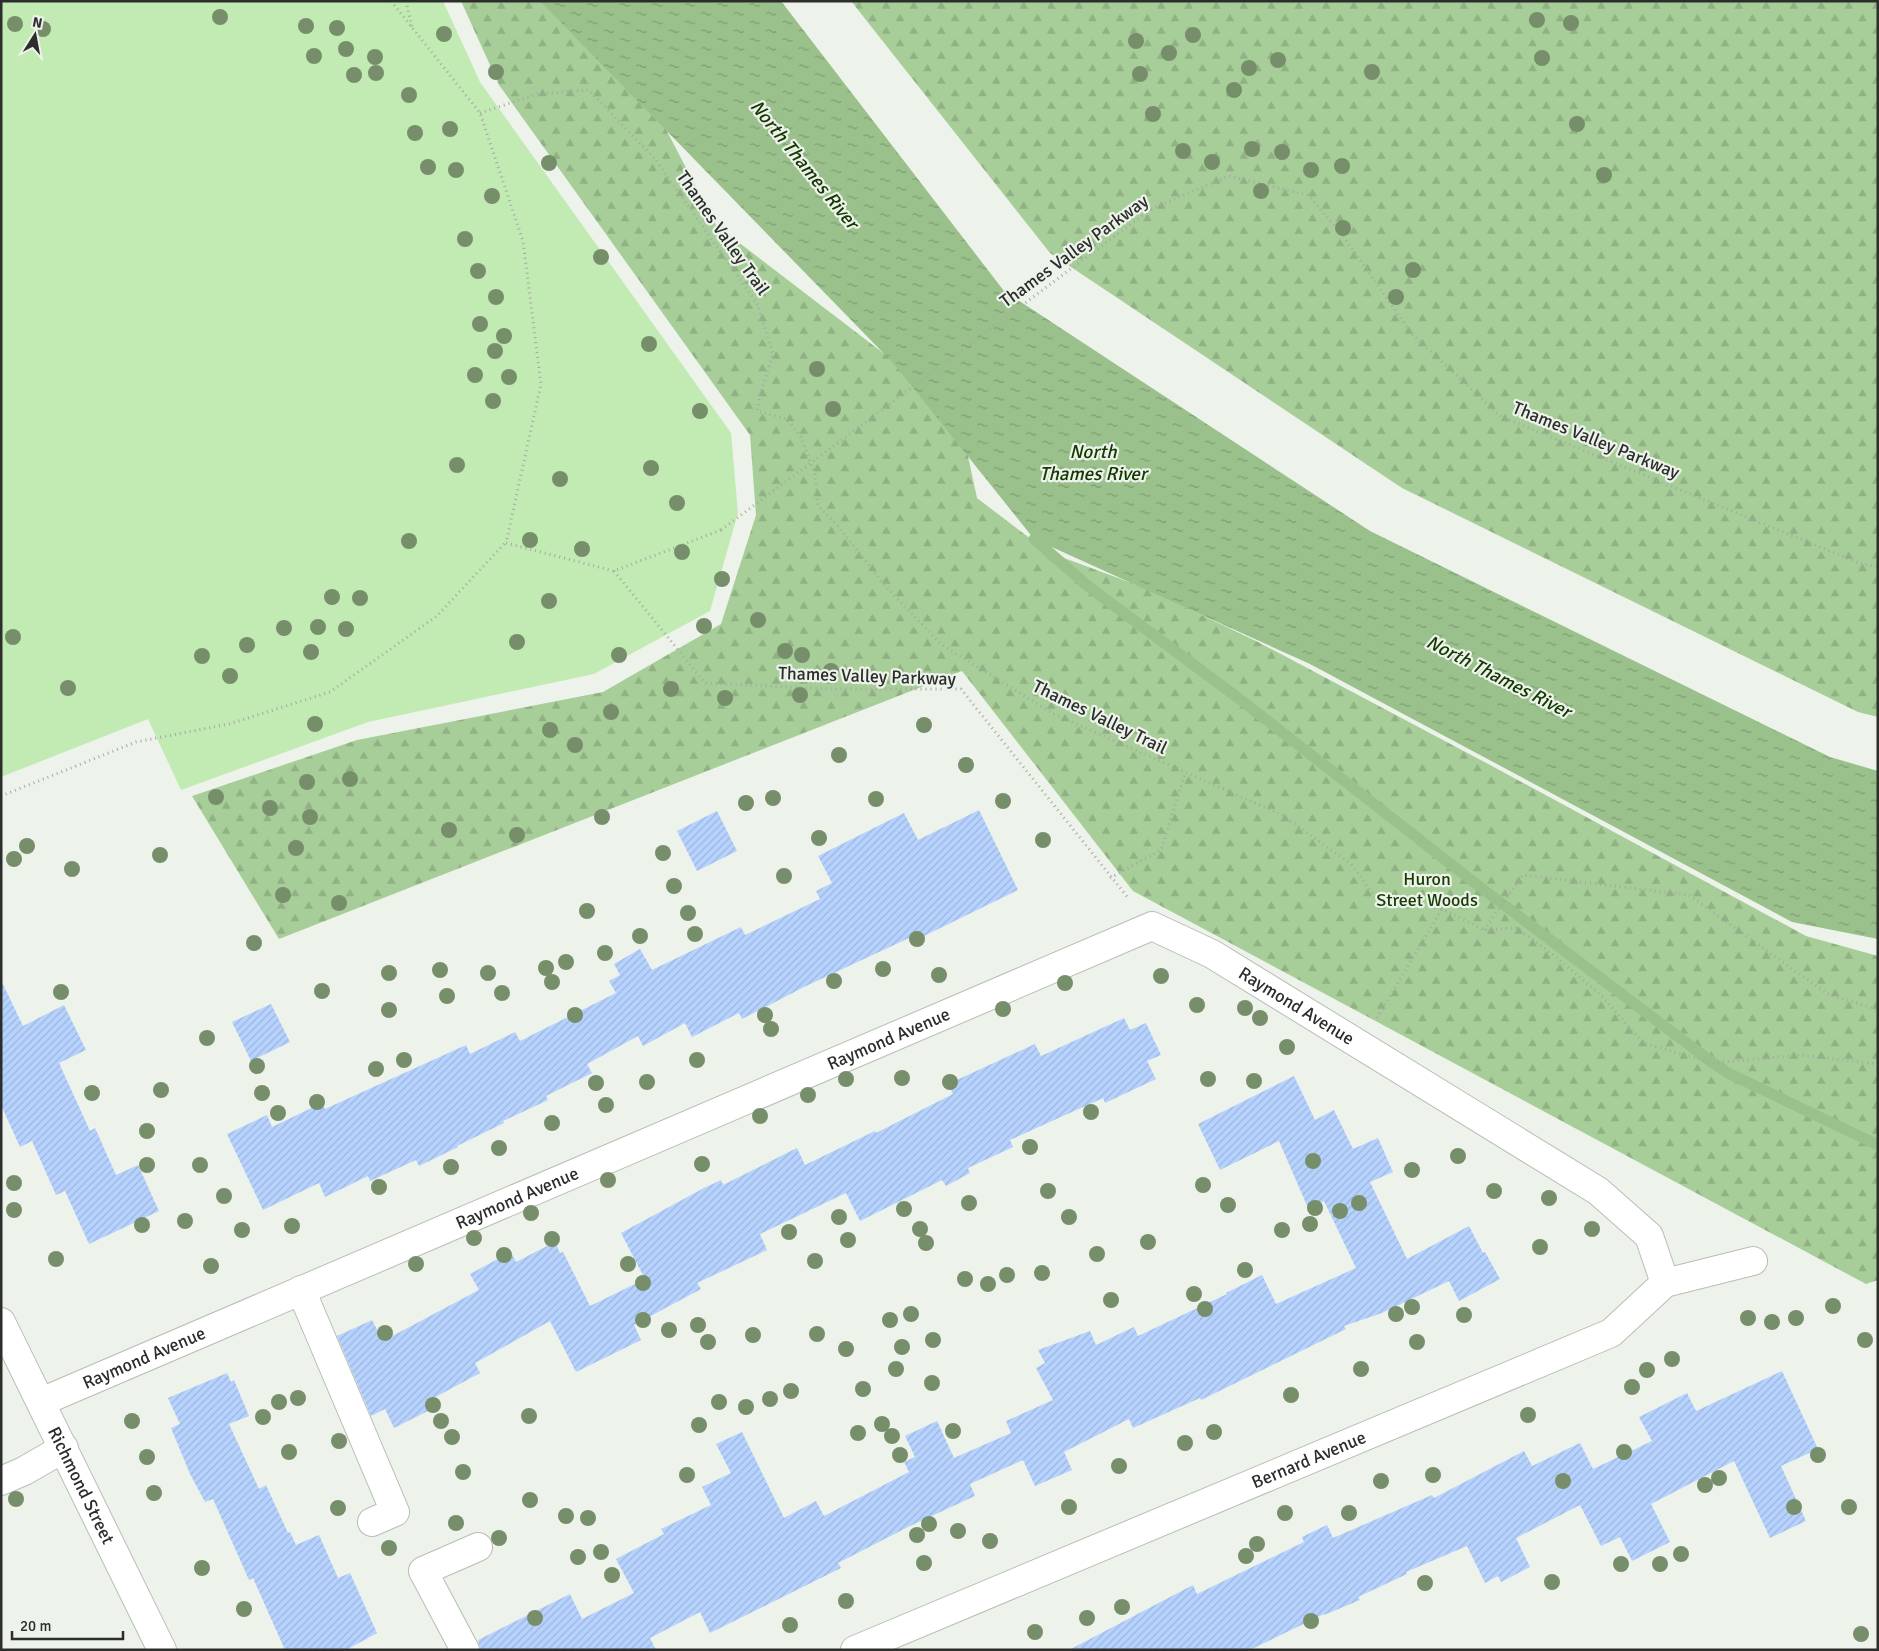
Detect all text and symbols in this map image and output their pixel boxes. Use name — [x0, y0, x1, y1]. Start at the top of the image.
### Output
north arrow — [10, 10, 60, 60]
text: N — [31, 13, 44, 32]
water label: North Thames River — [745, 95, 865, 236]
street label: Thames Valley Trail — [672, 167, 774, 299]
street label: Thames Valley Parkway — [996, 190, 1153, 312]
street label: Thames Valley Parkway — [1509, 396, 1683, 484]
water label: North Thames River — [1039, 440, 1150, 486]
water label: North Thames River — [1422, 630, 1578, 725]
street label: Thames Valley Parkway — [778, 662, 957, 690]
street label: Thames Valley Trail — [1029, 675, 1171, 759]
park label: Huron Street Woods — [1376, 868, 1478, 911]
street label: Raymond Avenue — [1235, 962, 1358, 1050]
street label: Raymond Avenue — [824, 1003, 953, 1075]
street label: Raymond Avenue — [452, 1162, 582, 1234]
street label: Raymond Avenue — [79, 1322, 209, 1394]
street label: Richmond Street — [43, 1423, 119, 1548]
street label: Bernard Avenue — [1248, 1426, 1369, 1493]
scale bar — [12, 1608, 124, 1640]
text: 20 m — [20, 1617, 51, 1635]

